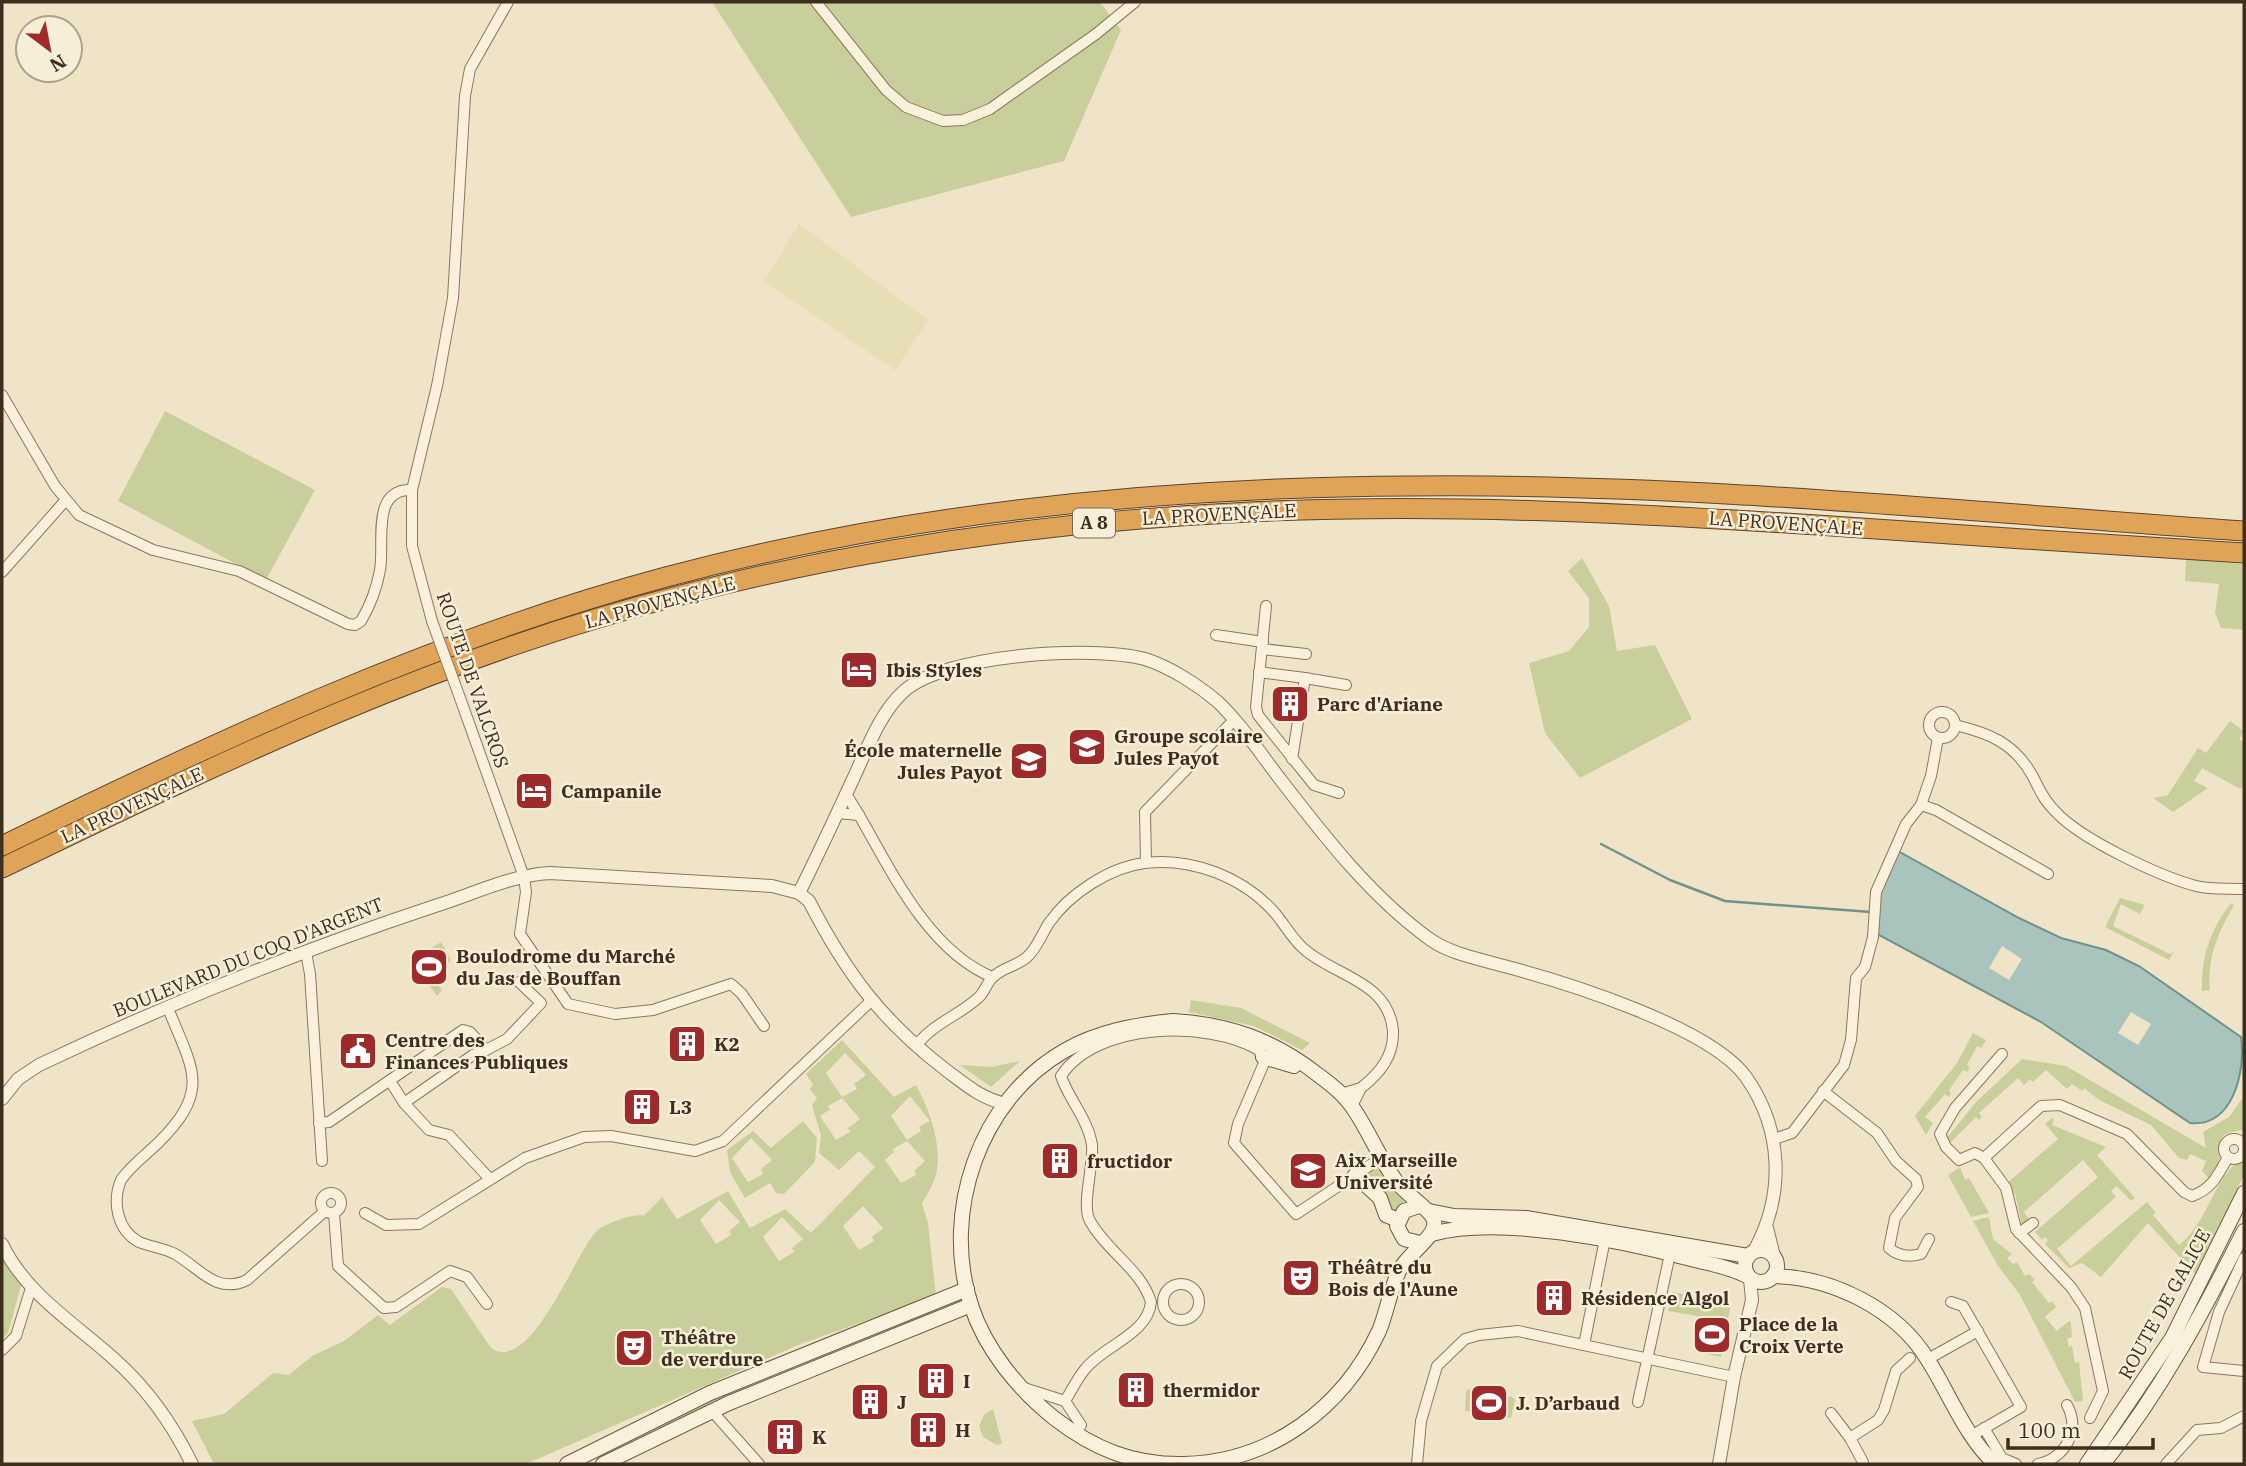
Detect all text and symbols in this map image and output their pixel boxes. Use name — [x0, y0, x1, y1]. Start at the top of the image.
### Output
north arrow — [14, 14, 84, 84]
text: N — [45, 49, 71, 78]
street label: LA PROVENÇALE — [1141, 498, 1297, 530]
street label: LA PROVENÇALE — [1708, 506, 1864, 540]
road number: A 8 — [1073, 508, 1115, 538]
street label: LA PROVENÇALE — [582, 570, 738, 634]
street label: ROUTE DE VALCROS — [432, 589, 514, 771]
hotel icon: Ibis Styles — [838, 649, 880, 691]
place label: Ibis Styles — [886, 658, 982, 682]
building icon: Parc d'Ariane — [1269, 683, 1311, 725]
place label: Parc d'Ariane — [1317, 692, 1443, 716]
place label: Groupe scolaire Jules Payot — [1114, 724, 1263, 770]
school or university icon: Groupe scolaire Jules Payot — [1066, 726, 1108, 768]
place label: École maternelle Jules Payot — [844, 738, 1002, 784]
school or university icon: École maternelle Jules Payot — [1008, 740, 1050, 782]
street label: LA PROVENÇALE — [57, 761, 207, 849]
hotel icon: Campanile — [513, 770, 555, 812]
place label: Campanile — [561, 779, 662, 803]
street label: BOULEVARD DU COQ D'ARGENT — [109, 892, 387, 1022]
place label: Boulodrome du Marché du Jas de Bouffan — [456, 944, 676, 990]
sports icon: Boulodrome du Marché du Jas de Bouffan — [408, 946, 450, 988]
building icon: K2 — [666, 1023, 708, 1065]
place label: Centre des Finances Publiques — [385, 1028, 568, 1074]
public building icon: Centre des Finances Publiques — [337, 1030, 379, 1072]
place label: K2 — [714, 1032, 740, 1056]
building icon: L3 — [621, 1086, 663, 1128]
place label: L3 — [669, 1095, 692, 1119]
building icon: fructidor — [1039, 1140, 1081, 1182]
place label: Aix Marseille Université — [1335, 1148, 1458, 1194]
place label: fructidor — [1087, 1149, 1173, 1173]
school or university icon: Aix Marseille Université — [1287, 1150, 1329, 1192]
street label: ROUTE DE GALICE — [2113, 1225, 2215, 1383]
place label: Théâtre du Bois de l'Aune — [1328, 1255, 1458, 1301]
theatre icon: Théâtre du Bois de l'Aune — [1280, 1257, 1322, 1299]
building icon: Résidence Algol — [1533, 1277, 1575, 1319]
place label: Résidence Algol — [1581, 1286, 1729, 1310]
place label: Place de la Croix Verte — [1739, 1312, 1844, 1358]
sports icon: Place de la Croix Verte — [1691, 1314, 1733, 1356]
place label: Théâtre de verdure — [661, 1325, 763, 1371]
theatre icon: Théâtre de verdure — [613, 1327, 655, 1369]
building icon: I — [915, 1360, 957, 1402]
place label: I — [963, 1369, 970, 1393]
building icon: thermidor — [1115, 1369, 1157, 1411]
place label: thermidor — [1163, 1378, 1260, 1402]
building icon: J — [849, 1381, 891, 1423]
sports icon: J. D’arbaud — [1468, 1382, 1510, 1424]
place label: J — [897, 1390, 907, 1414]
place label: J. D’arbaud — [1516, 1391, 1620, 1415]
scale bar — [2008, 1406, 2153, 1450]
building icon: H — [907, 1409, 949, 1451]
building icon: K — [764, 1416, 806, 1458]
text: 100 m — [2018, 1416, 2081, 1444]
place label: H — [955, 1418, 970, 1442]
place label: K — [812, 1425, 827, 1449]

